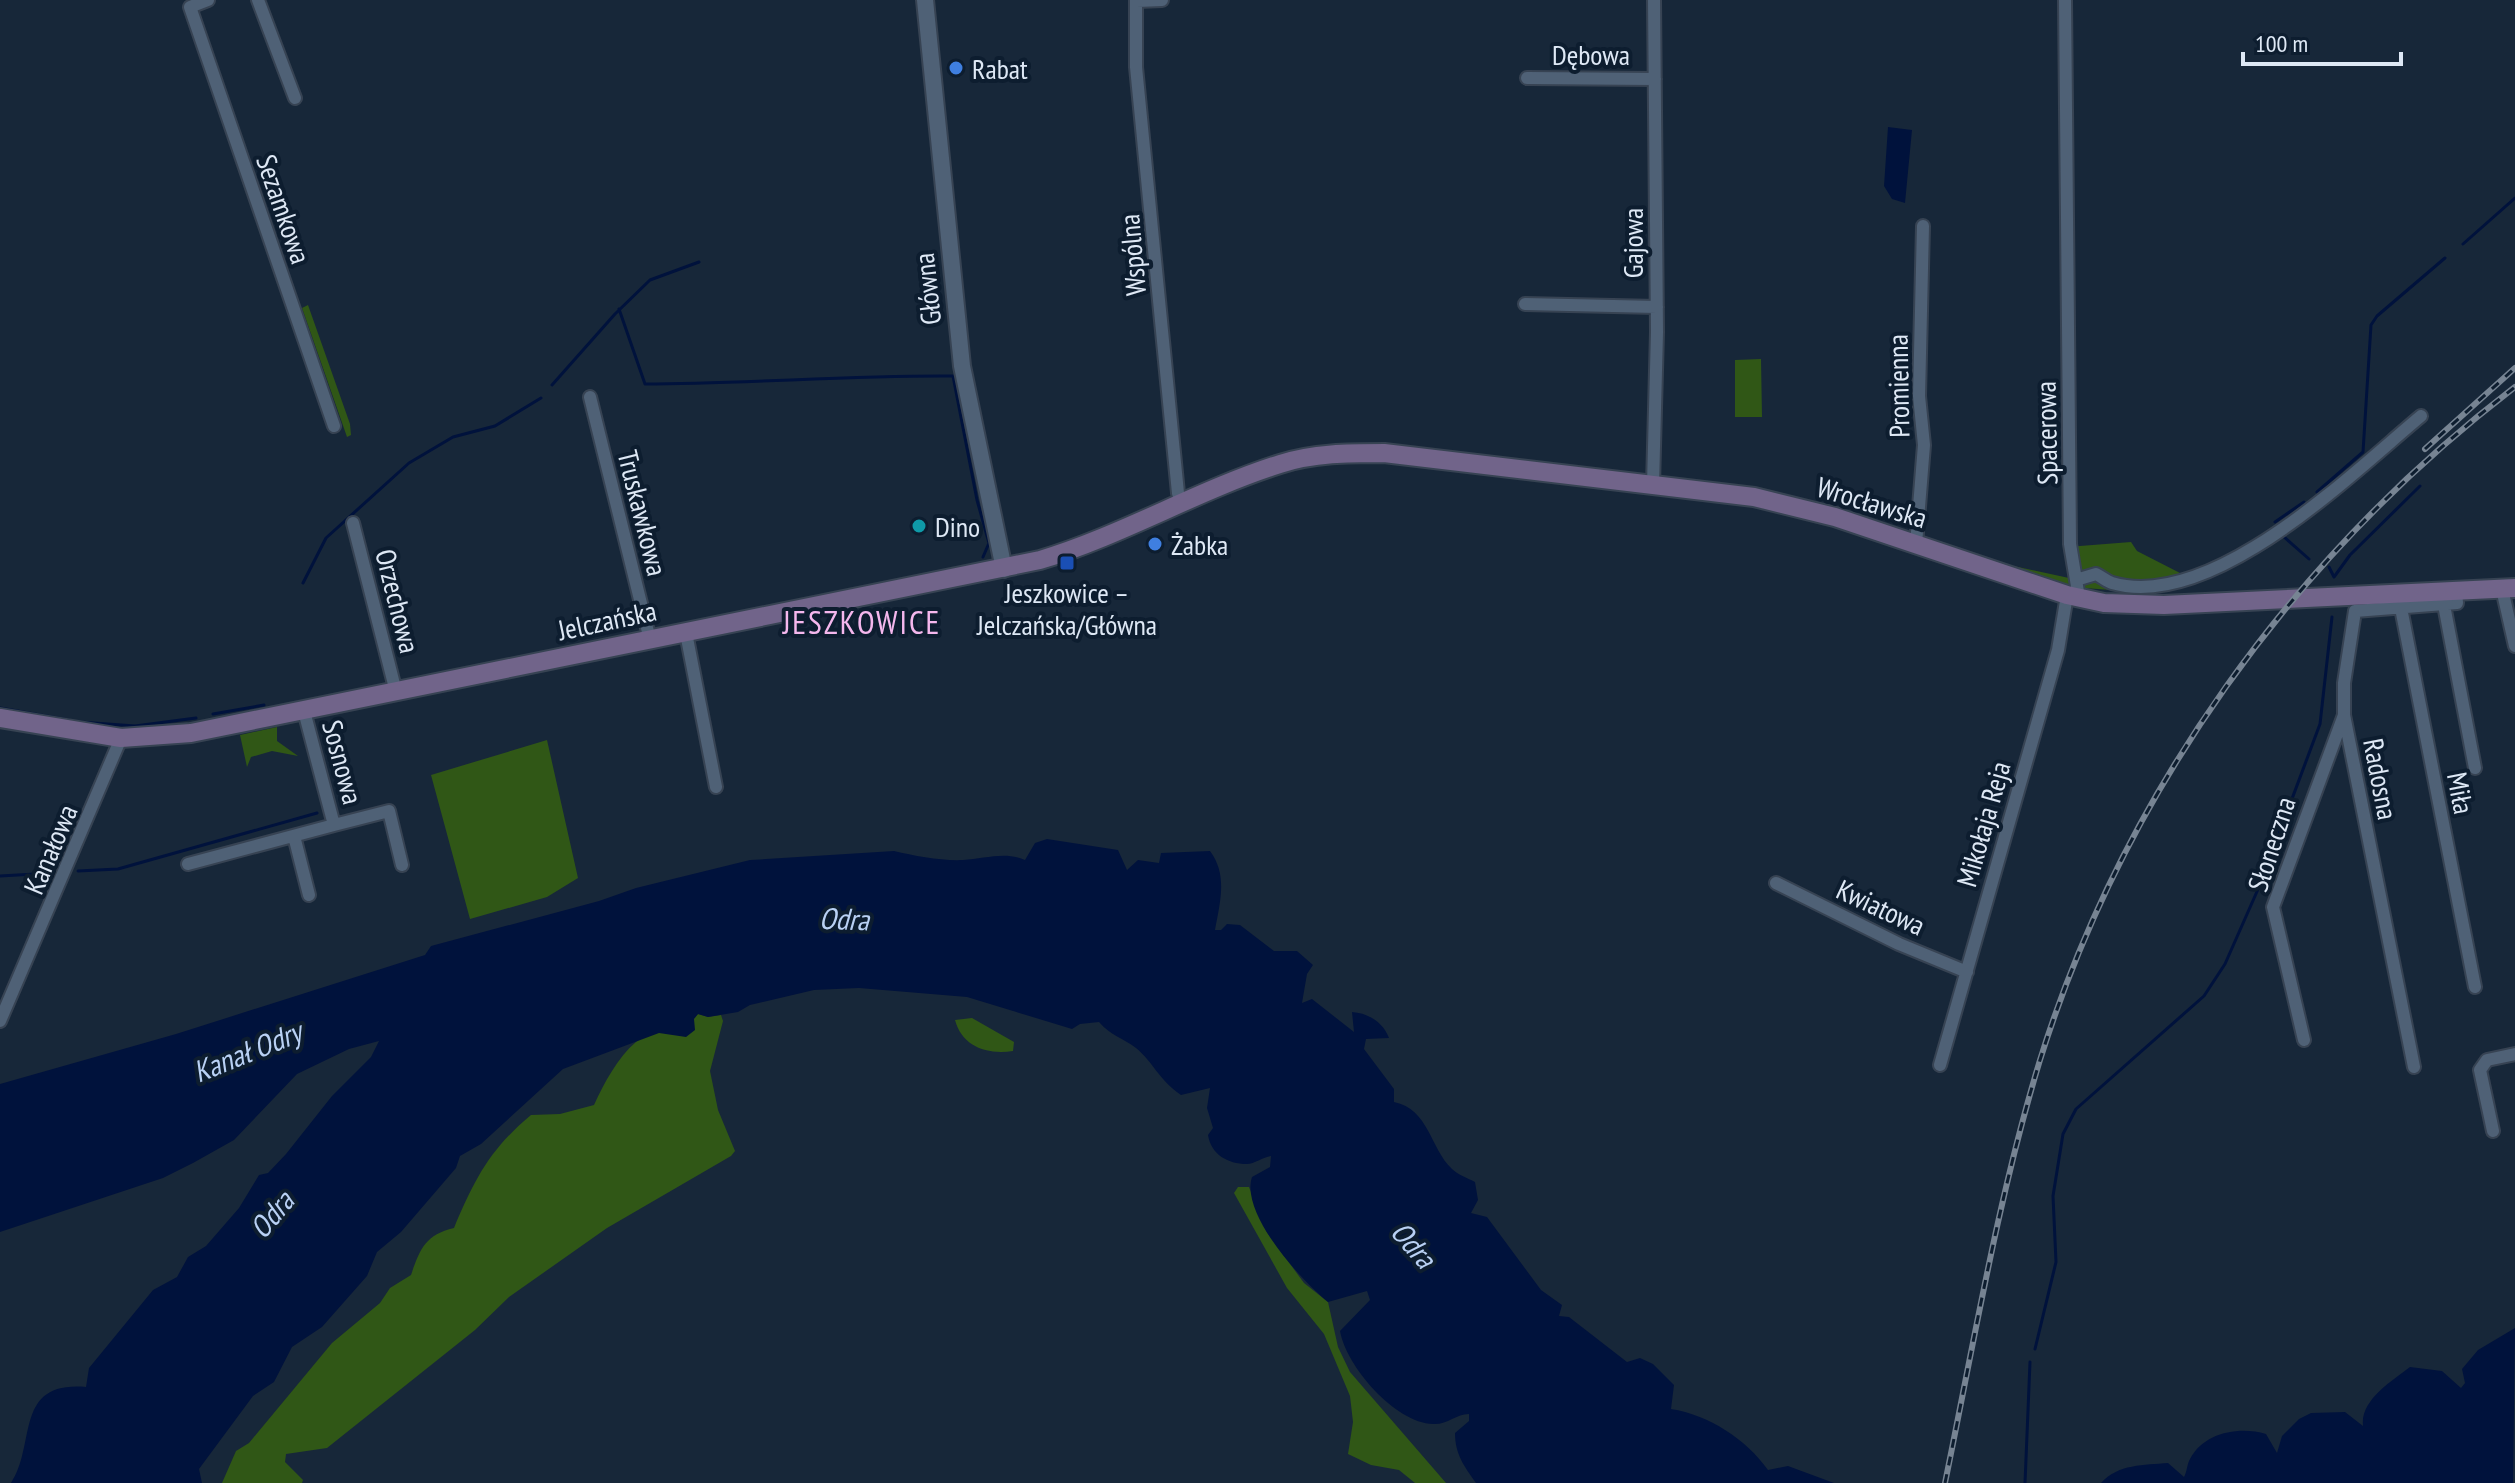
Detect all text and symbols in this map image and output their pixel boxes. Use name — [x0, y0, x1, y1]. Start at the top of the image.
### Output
scale bar — [2243, 16, 2401, 66]
text: 100 m — [2255, 28, 2308, 59]
street label: Dębowa — [1552, 36, 1630, 73]
place label: Rabat — [972, 50, 1028, 87]
marker: Rabat — [947, 59, 965, 77]
street label: Sezamkowa — [248, 150, 320, 268]
street label: Gajowa — [1614, 208, 1651, 278]
street label: Wspólna — [1110, 213, 1154, 297]
street label: Główna — [905, 251, 949, 327]
street label: Promienna — [1879, 334, 1917, 438]
street label: Spacerowa — [2027, 381, 2065, 485]
street label: Truskawkowa — [610, 446, 676, 580]
street label: Wrocławska — [1812, 468, 1932, 536]
place label: Dino — [935, 508, 980, 545]
marker: Dino — [910, 517, 928, 535]
place label: Żabka — [1171, 526, 1228, 563]
marker: Żabka — [1146, 535, 1164, 553]
street label: Orzechowa — [367, 545, 429, 657]
marker: Jeszkowice – Jelczańska/Główna — [1058, 554, 1076, 572]
place label: Jeszkowice – Jelczańska/Główna — [976, 574, 1157, 643]
street label: Jelczańska — [553, 592, 660, 649]
district label: JESZKOWICE — [782, 601, 941, 643]
street label: Sosnowa — [314, 716, 372, 808]
street label: Radosna — [2355, 735, 2407, 823]
street label: Mikołaja Reja — [1947, 757, 2019, 891]
street label: Miła — [2439, 769, 2483, 817]
street label: Słoneczna — [2238, 792, 2304, 896]
street label: Kanałowa — [15, 798, 85, 900]
street label: Kwiatowa — [1831, 870, 1931, 944]
water label: Odra — [818, 898, 872, 938]
water label: Kanał Odry — [187, 1010, 310, 1090]
water label: Odra — [240, 1181, 303, 1246]
water label: Odra — [1383, 1212, 1446, 1277]

